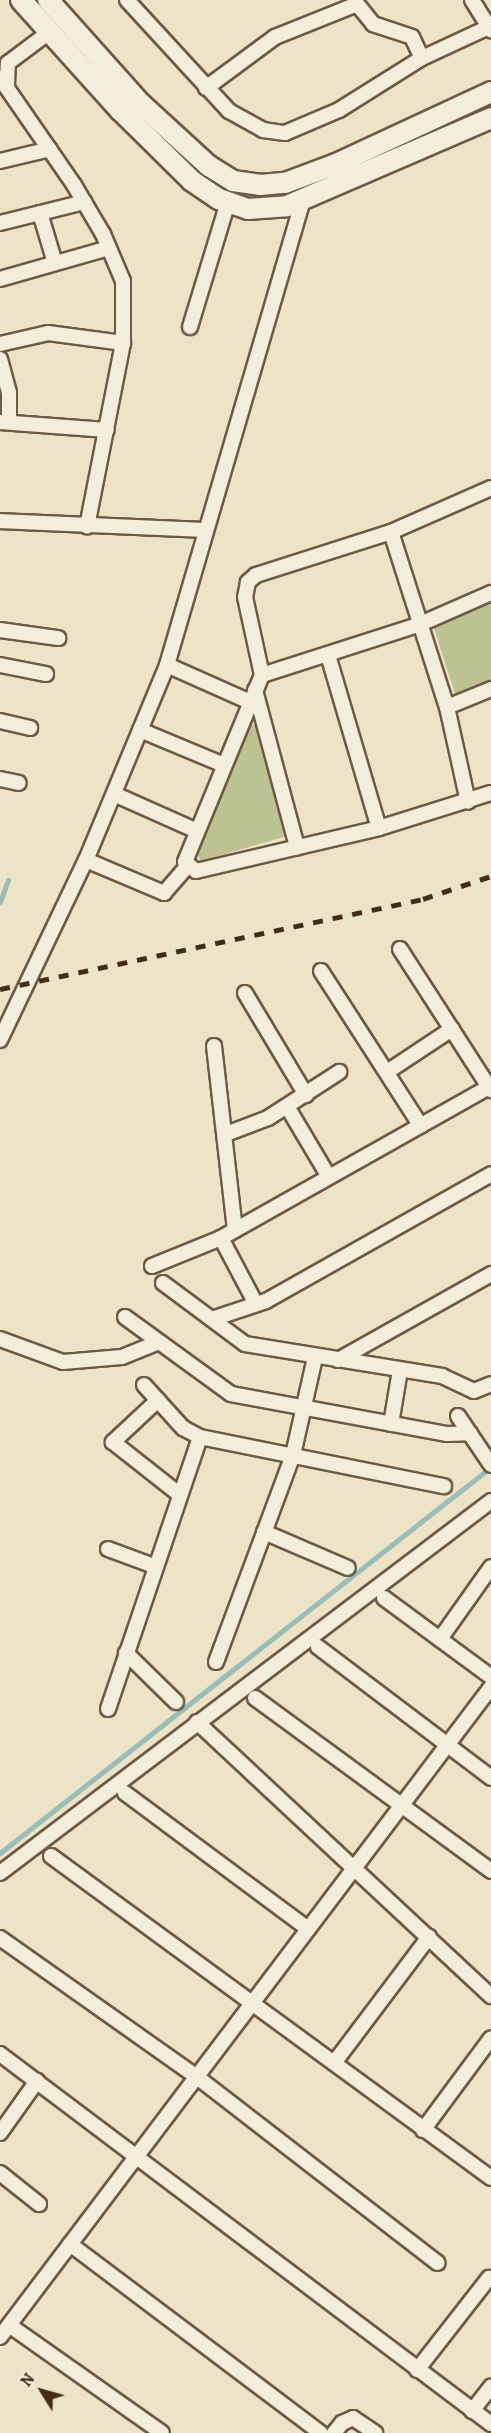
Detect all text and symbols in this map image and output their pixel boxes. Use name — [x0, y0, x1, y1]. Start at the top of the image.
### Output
north arrow — [12, 2361, 72, 2421]
text: N — [15, 2369, 40, 2391]

